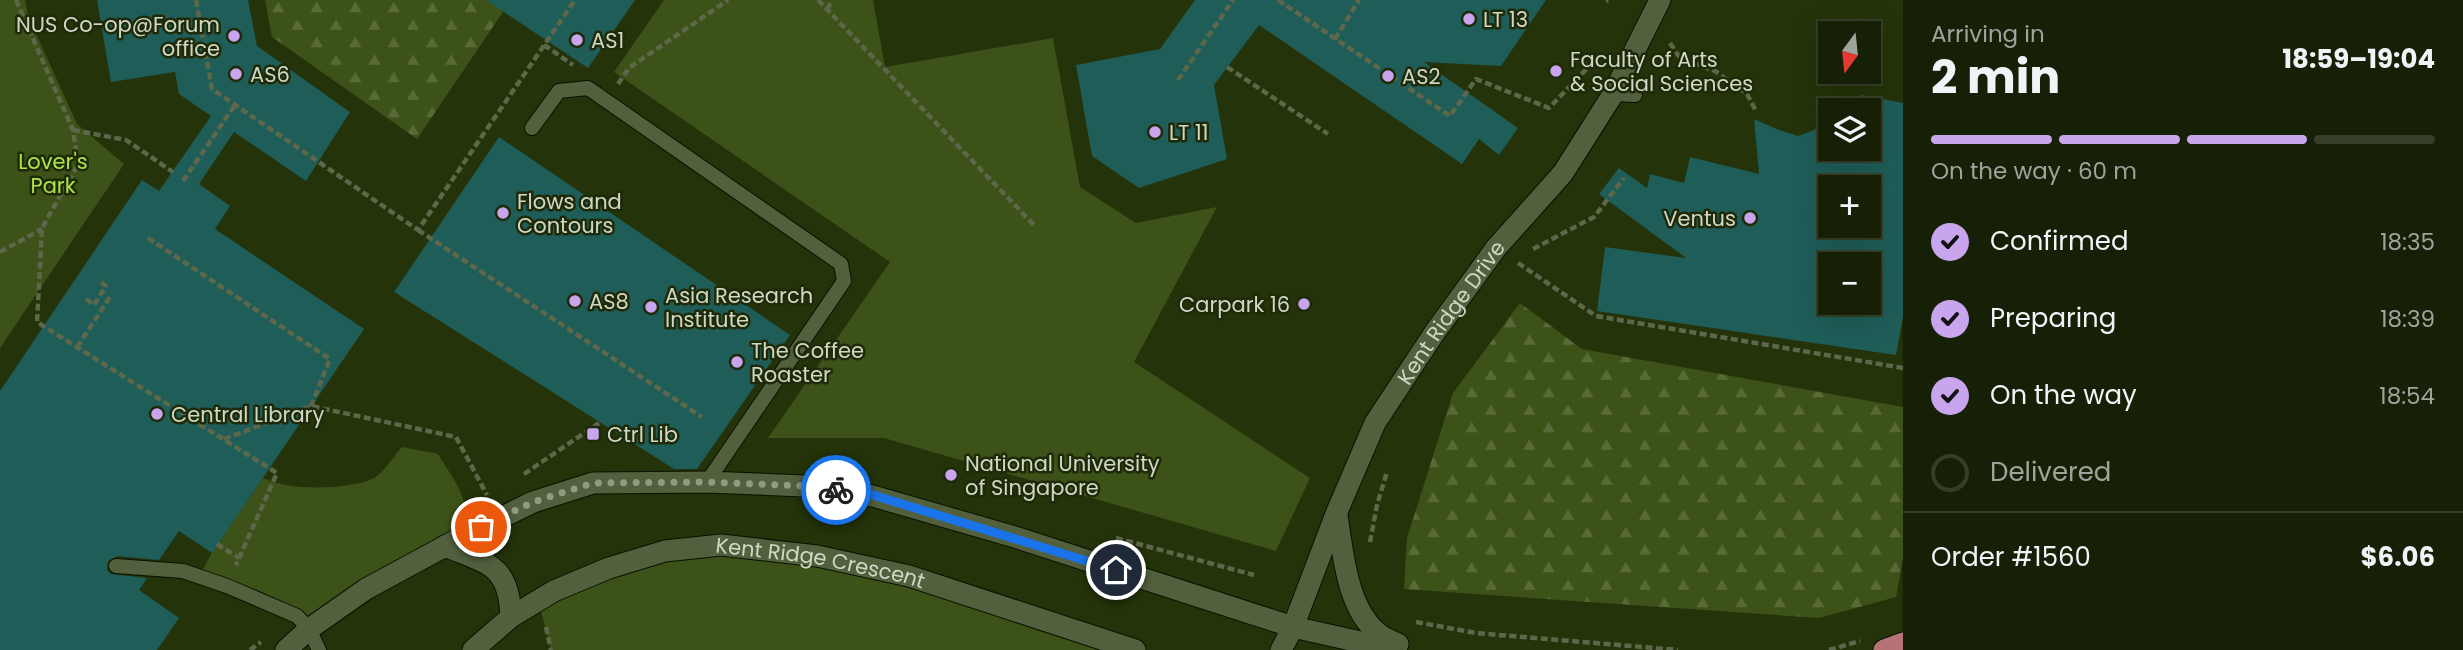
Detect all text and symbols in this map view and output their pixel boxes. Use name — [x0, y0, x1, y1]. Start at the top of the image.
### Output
place label: LT 13 — [1483, 5, 1528, 34]
place label: NUS Co-op@Forum office — [16, 10, 220, 63]
marker: LT 13 — [1461, 11, 1477, 27]
text: Arriving in — [1931, 18, 2045, 50]
north arrow — [1818, 21, 1881, 84]
map controls — [1818, 21, 1881, 315]
place label: AS1 — [591, 26, 624, 55]
marker: NUS Co-op@Forum office — [226, 28, 242, 44]
marker: AS1 — [569, 32, 585, 48]
text: 18:59–19:04 — [2282, 41, 2435, 77]
place label: Faculty of Arts & Social Sciences — [1570, 45, 1753, 98]
text: 2 min — [1931, 45, 2060, 109]
place label: AS6 — [250, 60, 290, 89]
place label: AS2 — [1402, 62, 1441, 91]
marker: Faculty of Arts & Social Sciences — [1548, 63, 1564, 79]
marker: AS6 — [228, 66, 244, 82]
marker: AS2 — [1380, 68, 1396, 84]
button: layers — [1818, 98, 1881, 161]
place label: LT 11 — [1169, 118, 1208, 147]
marker: LT 11 — [1147, 124, 1163, 140]
park label: Lover's Park — [18, 147, 88, 200]
text: On the way · 60 m — [1931, 155, 2137, 187]
button: + — [1818, 175, 1881, 238]
place label: Flows and Contours — [517, 187, 622, 240]
place label: Ventus — [1663, 204, 1736, 233]
marker: Flows and Contours — [495, 205, 511, 221]
marker: Ventus — [1742, 210, 1758, 226]
icon: check — [1931, 223, 1969, 261]
text: Confirmed — [1990, 223, 2128, 259]
text: 18:35 — [2380, 226, 2435, 258]
street label: Kent Ridge Drive — [1390, 234, 1511, 390]
button: − — [1818, 252, 1881, 315]
place label: Asia Research Institute — [665, 281, 813, 334]
place label: AS8 — [589, 287, 629, 316]
place label: Carpark 16 — [1179, 290, 1290, 319]
marker: AS8 — [567, 293, 583, 309]
marker: Carpark 16 — [1296, 296, 1312, 312]
marker: Asia Research Institute — [643, 299, 659, 315]
icon: check — [1931, 300, 1969, 338]
text: Preparing — [1990, 300, 2116, 336]
text: 18:39 — [2380, 303, 2435, 335]
place label: The Coffee Roaster — [751, 336, 864, 389]
marker: The Coffee Roaster — [729, 354, 745, 370]
icon: check — [1931, 377, 1969, 415]
text: On the way — [1990, 377, 2137, 413]
text: 18:54 — [2379, 380, 2435, 412]
place label: Central Library — [171, 400, 324, 429]
marker: Central Library — [149, 406, 165, 422]
place label: Ctrl Lib — [607, 420, 678, 449]
marker: Ctrl Lib — [585, 426, 601, 442]
place label: National University of Singapore — [965, 449, 1160, 502]
text: Delivered — [1990, 454, 2111, 490]
courier — [801, 455, 871, 525]
marker: National University of Singapore — [943, 467, 959, 483]
icon: bike — [817, 471, 855, 509]
pin — [451, 497, 511, 557]
icon: bag — [462, 508, 500, 546]
street label: Kent Ridge Crescent — [714, 530, 929, 595]
text: Order #1560 — [1931, 539, 2091, 575]
text: $6.06 — [2360, 539, 2435, 575]
pin — [1086, 540, 1146, 600]
icon: home — [1097, 551, 1135, 589]

